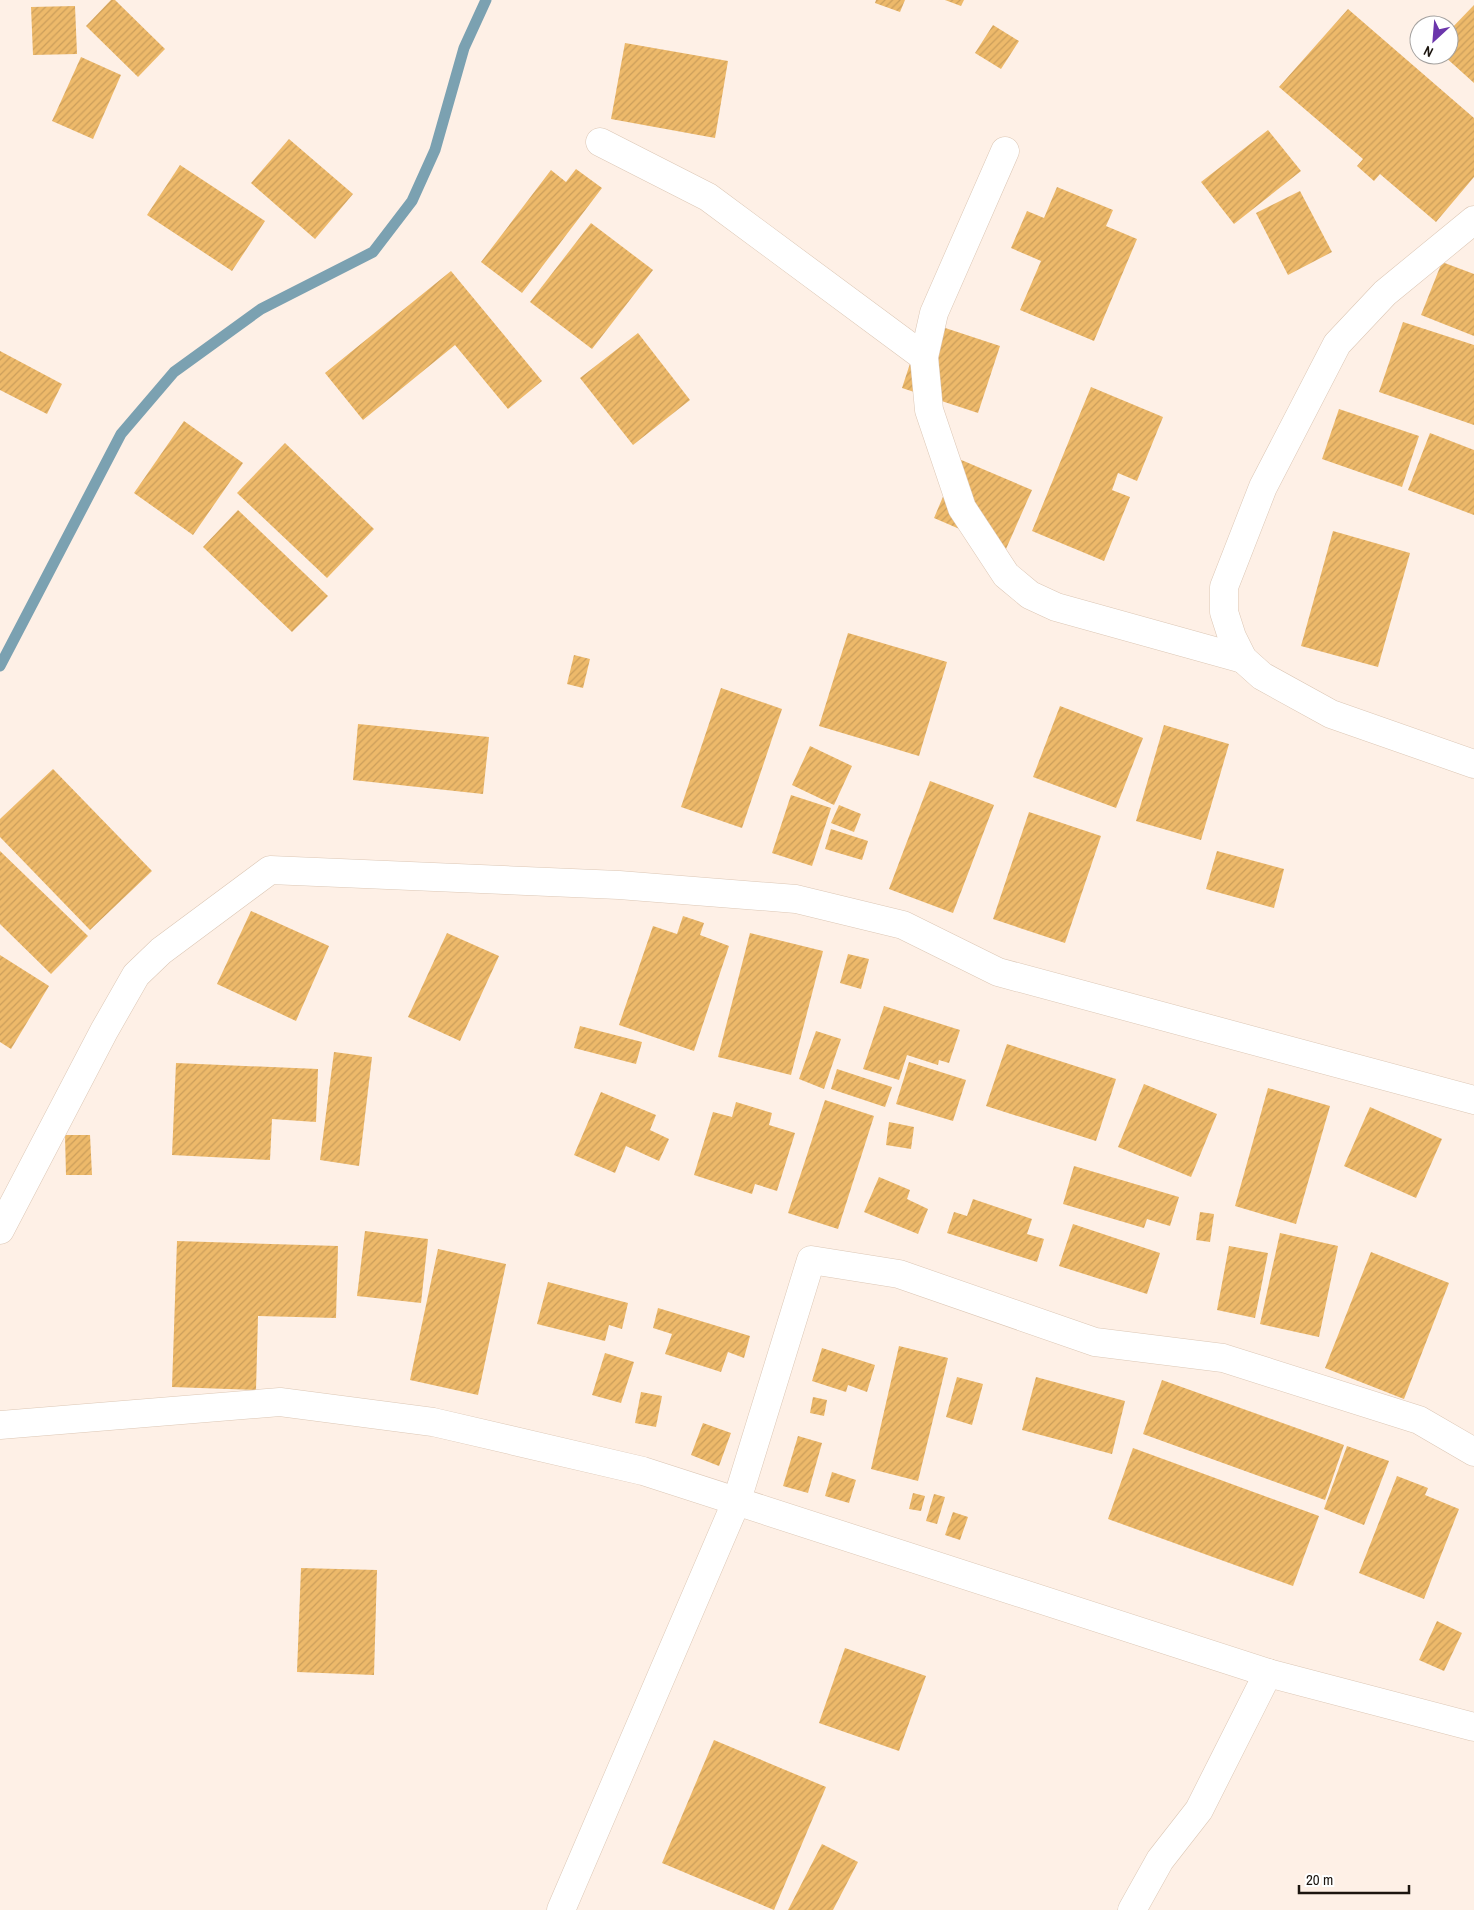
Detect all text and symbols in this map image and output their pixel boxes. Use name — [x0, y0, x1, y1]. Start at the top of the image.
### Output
north arrow — [1409, 15, 1459, 65]
text: N — [1421, 42, 1436, 62]
scale bar — [1299, 1862, 1409, 1894]
text: 20 m — [1306, 1869, 1333, 1890]

